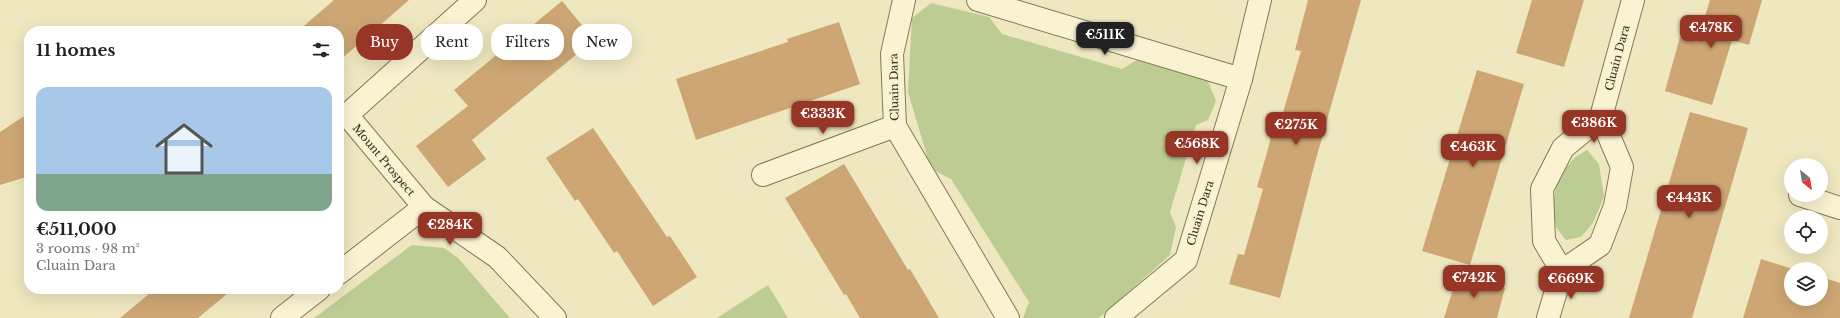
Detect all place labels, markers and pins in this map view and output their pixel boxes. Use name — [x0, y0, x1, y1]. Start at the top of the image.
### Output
pin: €478K — [1683, 15, 1739, 49]
pin: €511K — [1077, 22, 1133, 56]
pin: €333K — [795, 101, 851, 135]
pin: €386K — [1566, 110, 1622, 144]
pin: €275K — [1268, 112, 1324, 146]
pin: €568K — [1169, 131, 1225, 165]
pin: €463K — [1445, 134, 1501, 168]
pin: €443K — [1661, 185, 1717, 219]
pin: €284K — [422, 212, 478, 246]
pin: €742K — [1446, 265, 1502, 299]
pin: €669K — [1543, 266, 1599, 300]

